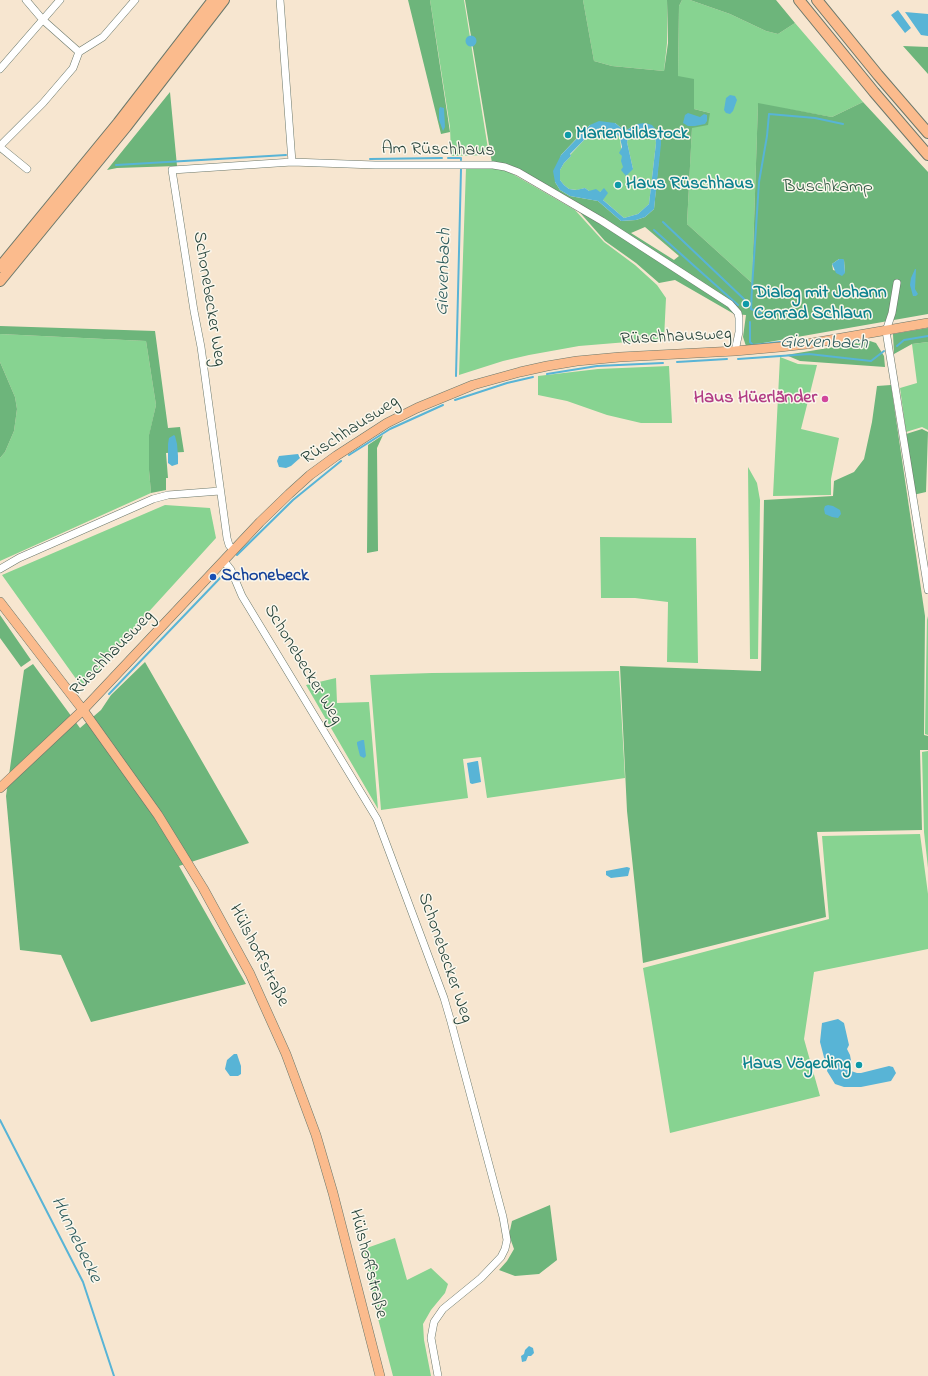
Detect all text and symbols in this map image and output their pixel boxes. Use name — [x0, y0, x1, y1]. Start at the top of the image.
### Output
place label: Marienbildstock — [576, 124, 689, 146]
marker: Marienbildstock — [563, 130, 573, 140]
street label: Am Rüschhaus — [381, 139, 495, 163]
place label: Haus Rüschhaus — [626, 174, 754, 196]
park label: Buschkamp — [783, 177, 873, 199]
marker: Haus Rüschhaus — [613, 180, 623, 190]
water label: Gievenbach — [432, 228, 458, 316]
street label: Schonebecker Weg — [187, 230, 229, 368]
place label: Dialog mit Johann Conrad Schlaun — [754, 283, 887, 326]
marker: Dialog mit Johann Conrad Schlaun — [741, 299, 751, 309]
street label: Rüschhausweg — [620, 324, 732, 352]
water label: Gievenbach — [780, 332, 868, 356]
place label: Haus Hüerländer — [694, 388, 817, 410]
street label: Rüschhausweg — [298, 392, 404, 470]
marker: Haus Hüerländer — [820, 394, 830, 404]
place label: Schonebeck — [221, 566, 309, 588]
marker: Schonebeck — [208, 572, 218, 582]
street label: Schonebecker Weg — [258, 601, 346, 729]
street label: Rüschhausweg — [66, 606, 160, 702]
street label: Schonebecker Weg — [412, 890, 476, 1026]
street label: Hülshoffstraße — [223, 901, 293, 1011]
place label: Haus Vögeding — [743, 1054, 851, 1076]
marker: Haus Vögeding — [854, 1060, 864, 1070]
water label: Hunnebecke — [44, 1193, 106, 1287]
street label: Hülshoffstraße — [343, 1207, 391, 1321]

